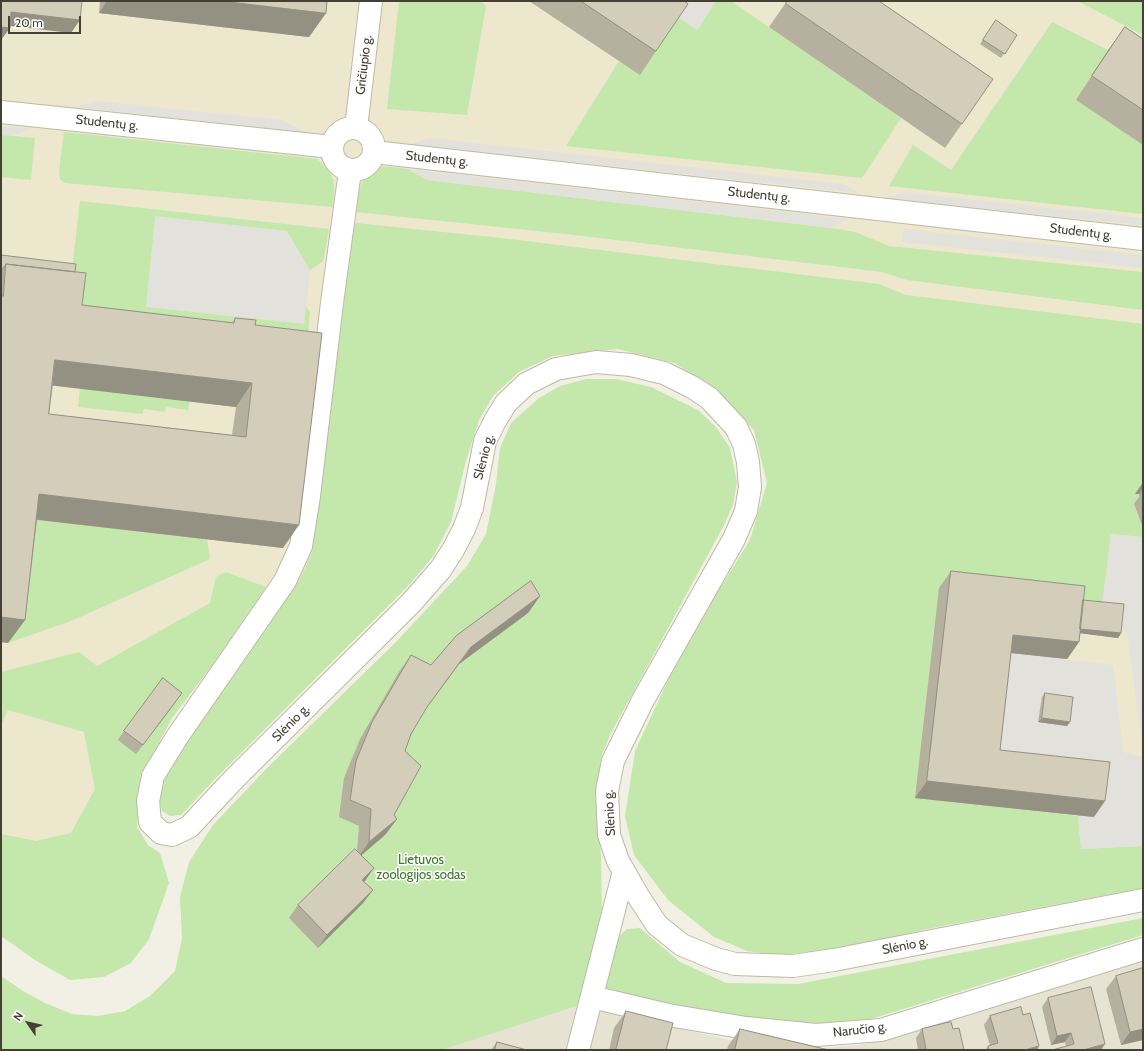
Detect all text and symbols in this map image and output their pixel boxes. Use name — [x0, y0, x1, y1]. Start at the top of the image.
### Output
scale bar — [10, 8, 83, 34]
text: 20 m — [15, 15, 43, 30]
street label: Gričiupio g. — [353, 34, 375, 96]
street label: Studentų g. — [75, 112, 139, 134]
street label: Studentų g. — [405, 148, 469, 170]
street label: Studentų g. — [727, 184, 791, 206]
street label: Studentų g. — [1049, 220, 1113, 244]
street label: Slėnio g. — [470, 433, 498, 481]
street label: Slėnio g. — [269, 701, 313, 745]
street label: Slėnio g. — [601, 789, 619, 837]
park label: Lietuvos zoologijos sodas — [376, 852, 466, 883]
street label: Slėnio g. — [881, 934, 929, 958]
north arrow — [8, 1003, 48, 1043]
text: N — [10, 1009, 26, 1023]
street label: Naručio g. — [832, 1019, 888, 1041]

